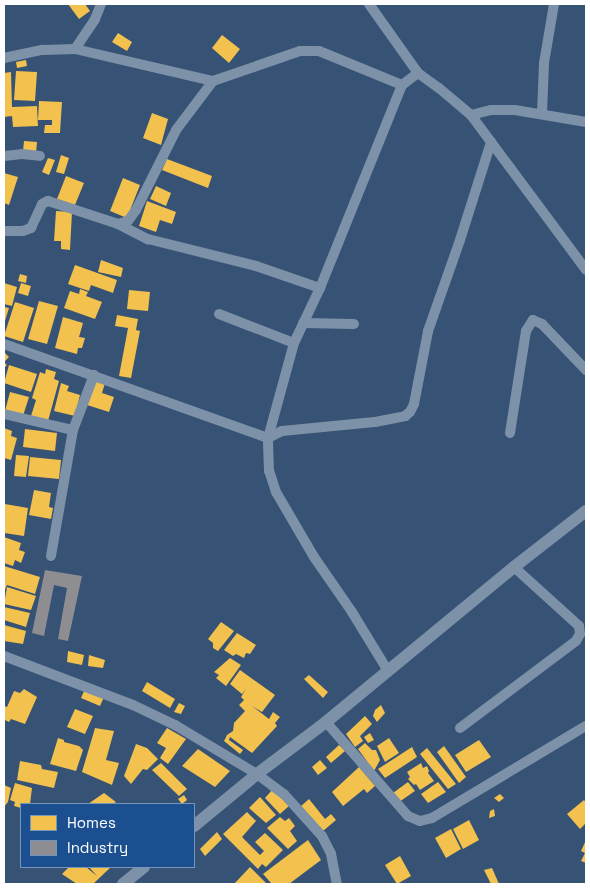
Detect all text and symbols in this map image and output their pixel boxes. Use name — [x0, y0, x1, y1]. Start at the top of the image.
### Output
legend — [20, 803, 195, 868]
text: Homes — [67, 813, 116, 832]
text: Industry — [67, 838, 128, 857]

